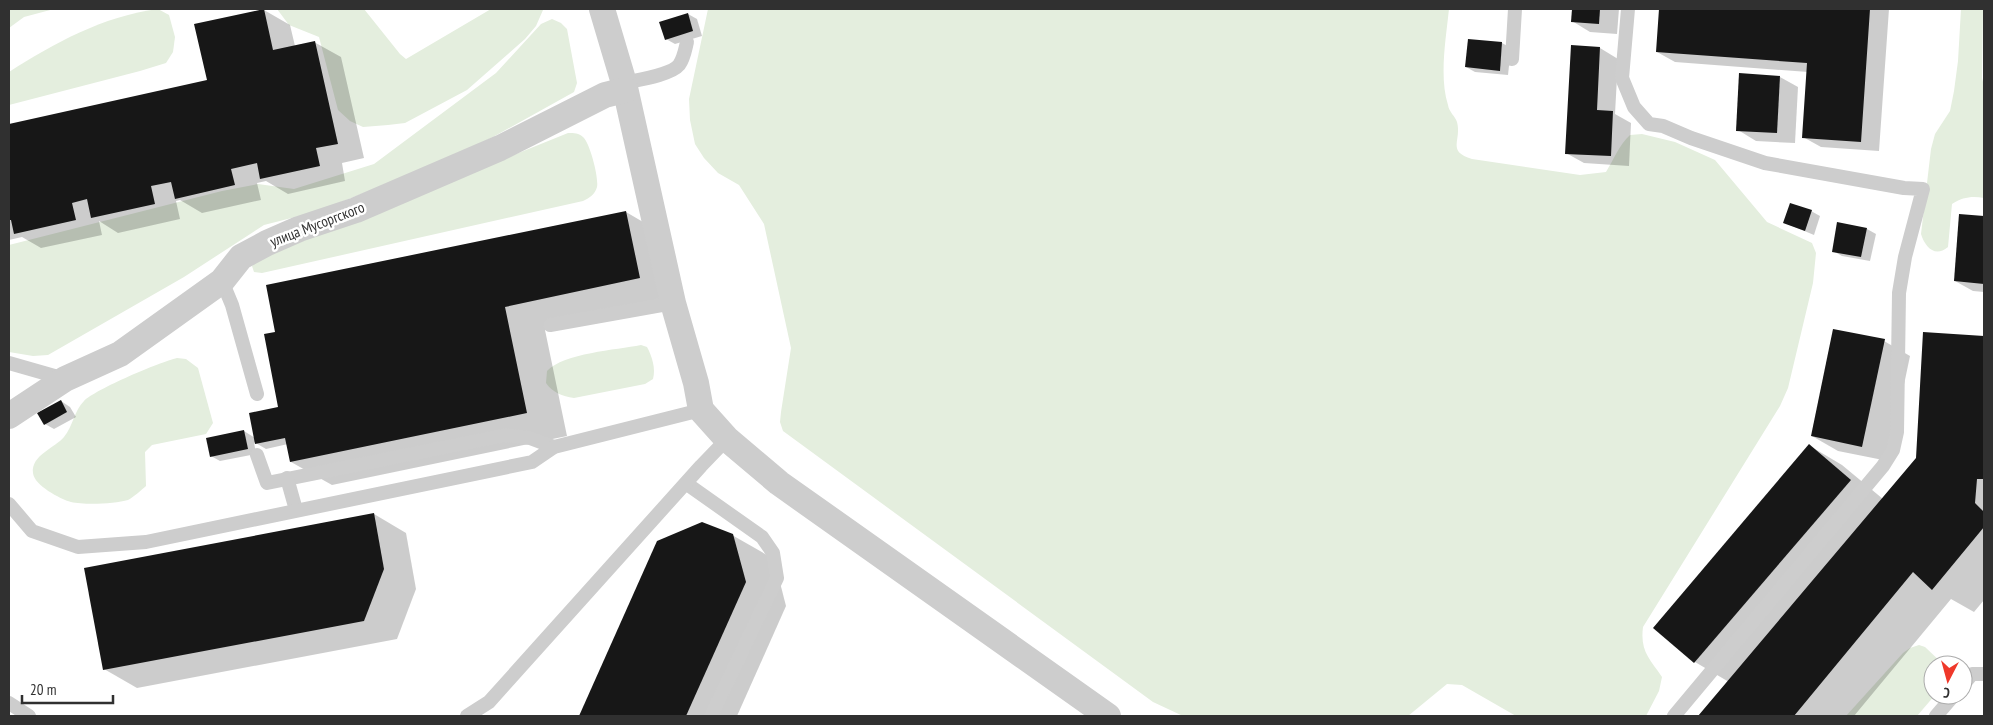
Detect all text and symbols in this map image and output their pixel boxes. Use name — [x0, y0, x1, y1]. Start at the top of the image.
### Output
street label: улица Мусоргского — [267, 197, 367, 251]
north arrow — [1923, 655, 1973, 705]
scale bar — [22, 672, 114, 704]
text: 20 m — [30, 680, 56, 699]
text: С — [1942, 684, 1951, 702]

